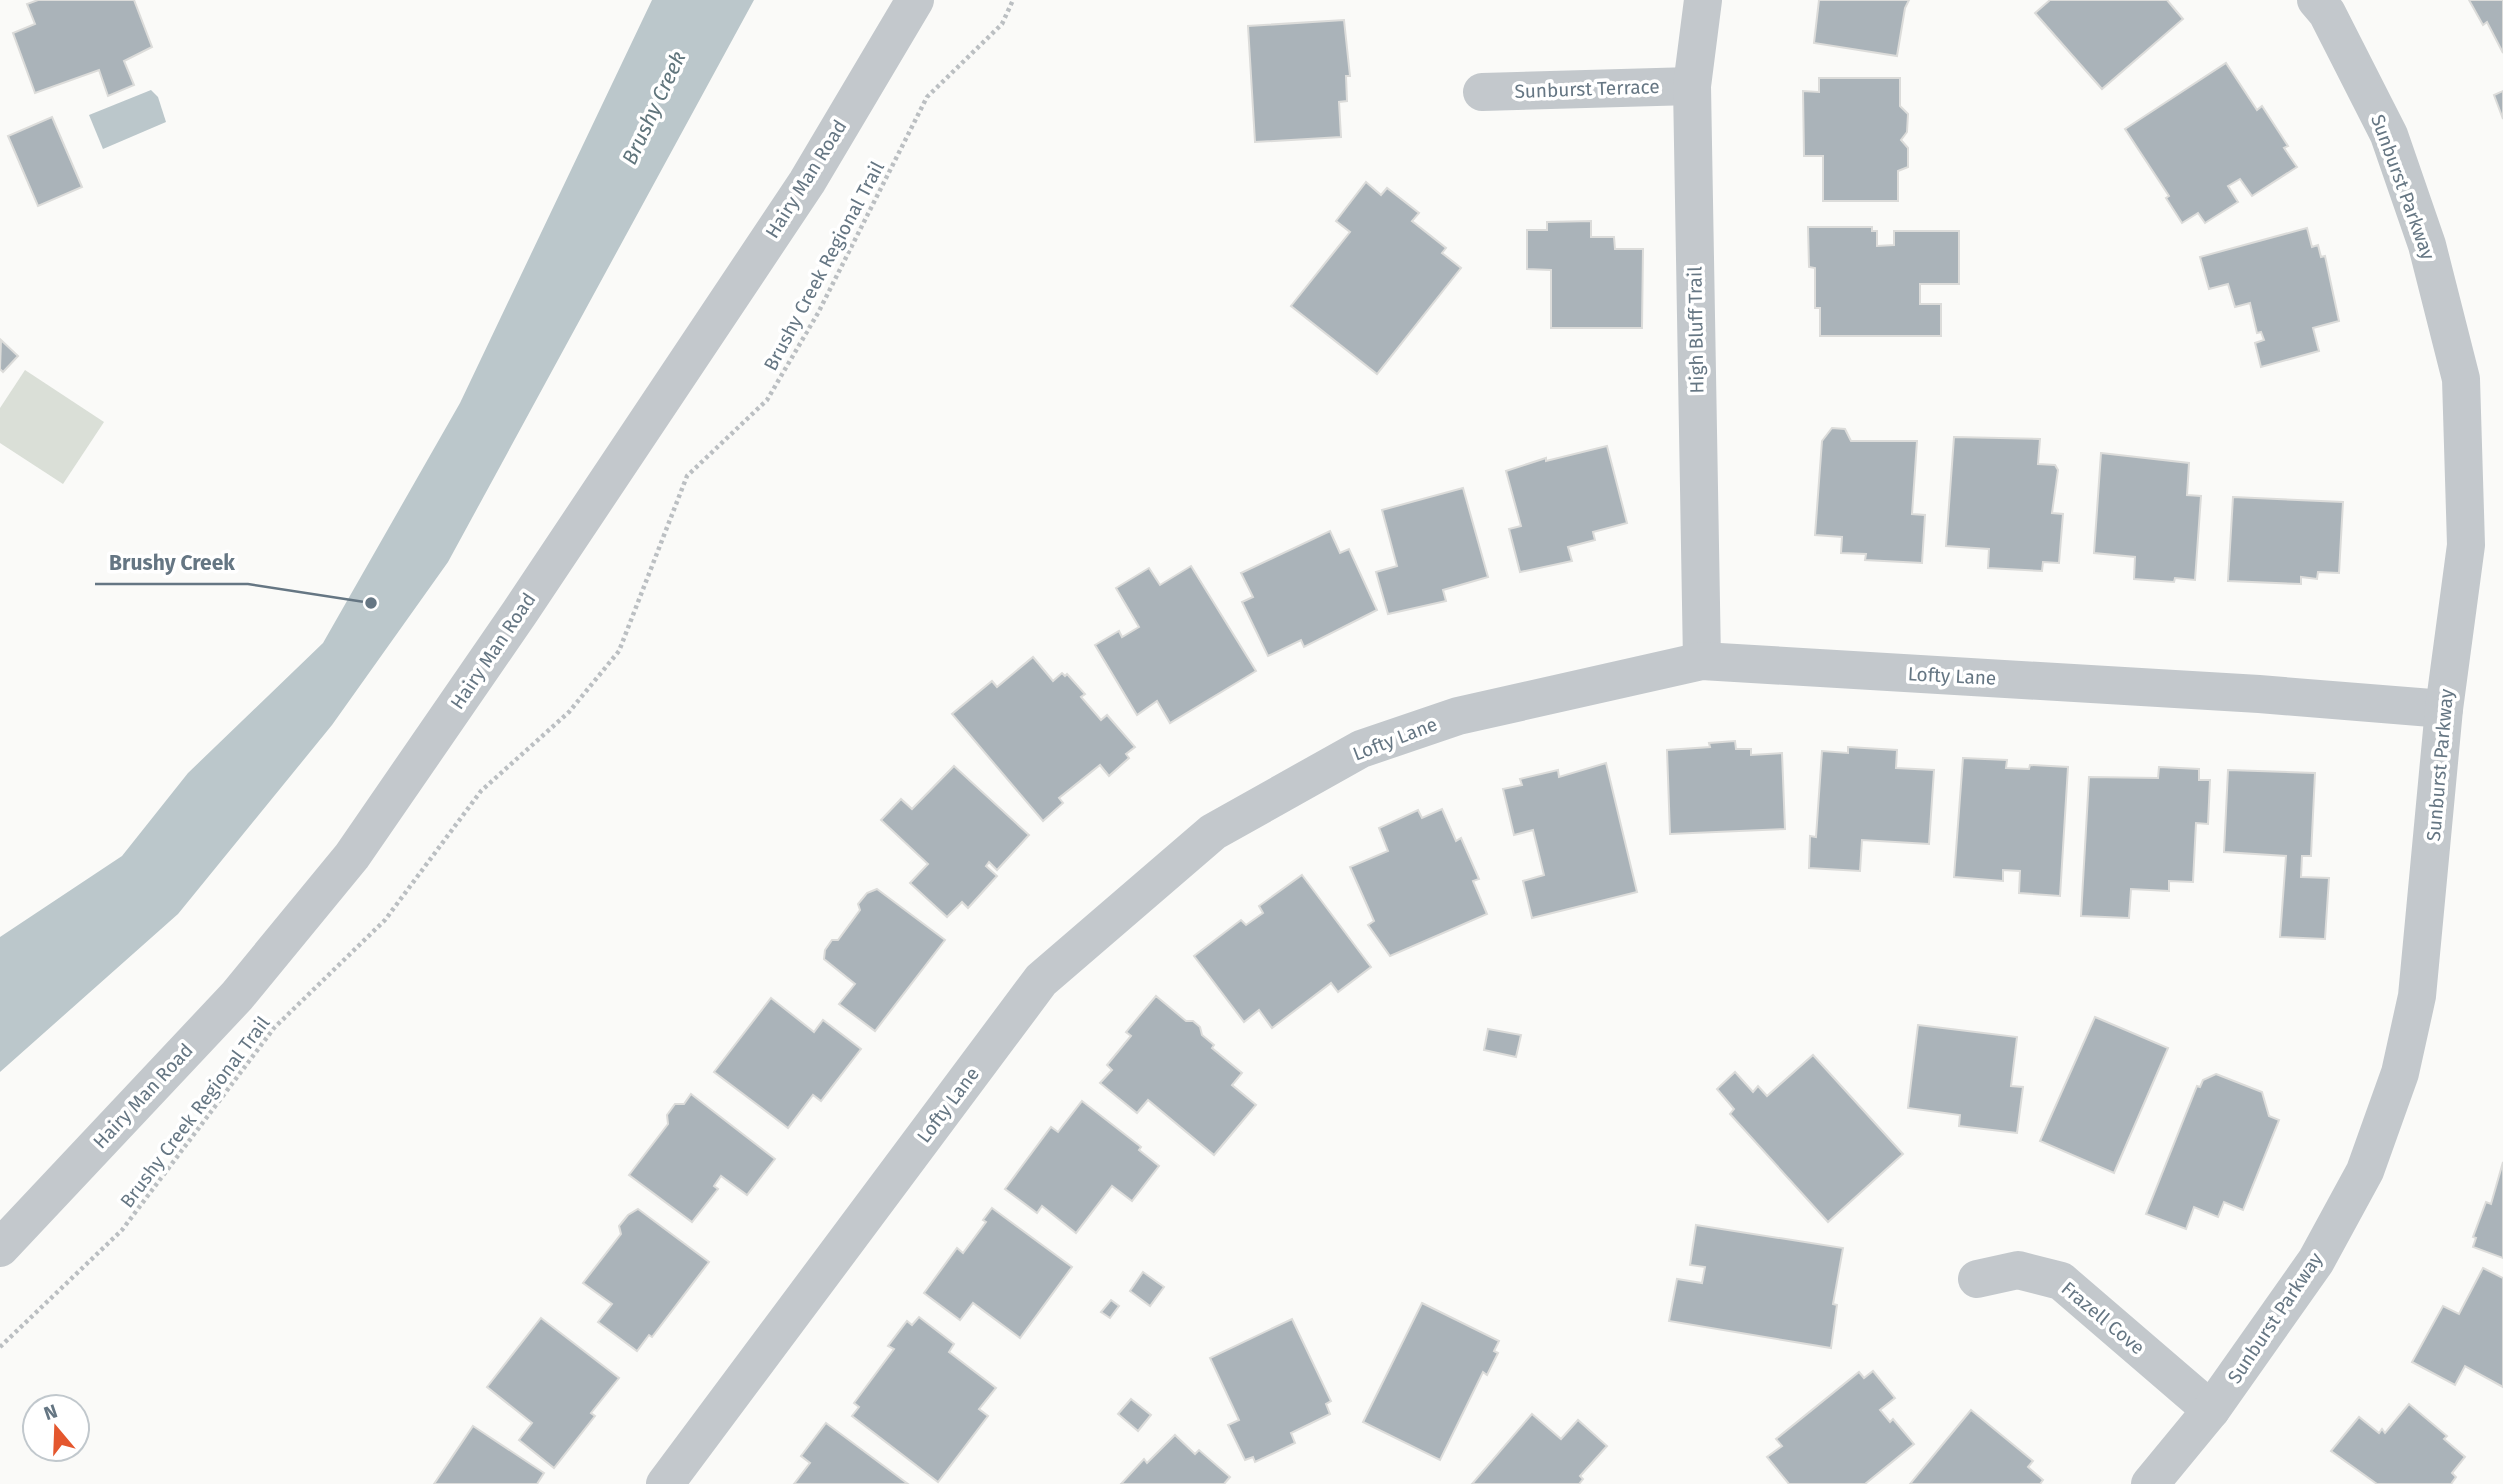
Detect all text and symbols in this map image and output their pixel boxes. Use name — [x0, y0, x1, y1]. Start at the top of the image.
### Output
water label: Brushy Creek — [616, 47, 692, 169]
street label: Sunburst Terrace — [1514, 75, 1660, 103]
street label: Sunburst Parkway — [2366, 111, 2440, 263]
street label: Hairy Man Road — [760, 115, 852, 243]
street label: Brushy Creek Regional Trail — [759, 157, 889, 375]
street label: High Bluff Trail — [1683, 266, 1709, 394]
callout: Brushy Creek — [95, 542, 248, 584]
text: Brushy Creek — [109, 550, 235, 576]
street label: Hairy Man Road — [446, 588, 540, 714]
street label: Lofty Lane — [1907, 662, 1997, 690]
street label: Sunburst Parkway — [2422, 687, 2458, 842]
street label: Lofty Lane — [1349, 712, 1441, 766]
street label: Brushy Creek Regional Trail — [115, 1011, 275, 1212]
street label: Hairy Man Road — [88, 1039, 198, 1153]
street label: Lofty Lane — [912, 1063, 984, 1147]
street label: Sunburst Parkway — [2223, 1248, 2328, 1388]
street label: Frazell Cove — [2057, 1277, 2149, 1359]
north arrow — [21, 1393, 91, 1463]
text: N — [41, 1399, 60, 1425]

